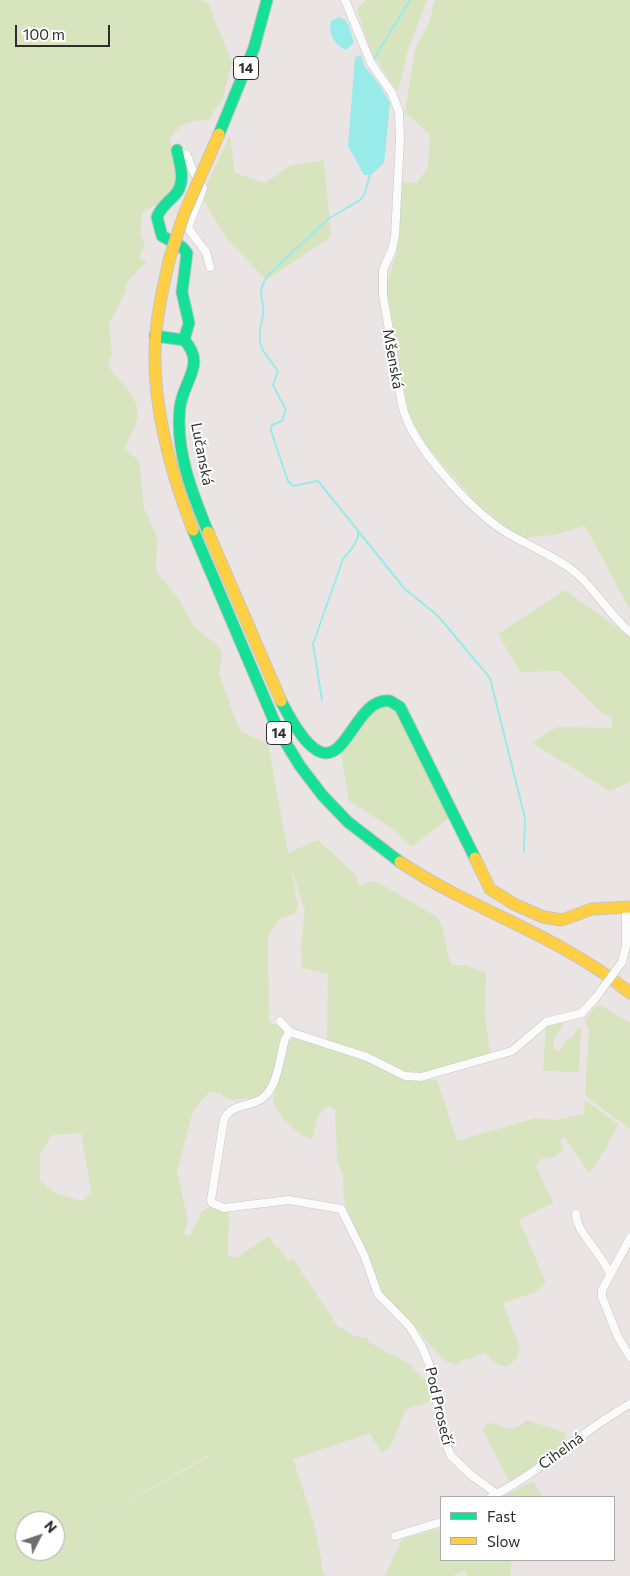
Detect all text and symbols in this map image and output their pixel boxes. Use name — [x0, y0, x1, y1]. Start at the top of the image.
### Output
scale bar — [18, 15, 112, 47]
text: 100 m — [23, 25, 65, 43]
road number: 14 — [234, 56, 258, 80]
street label: Mšenská — [379, 328, 407, 390]
street label: Lučanská — [187, 421, 217, 487]
road number: 14 — [266, 721, 292, 744]
street label: Pod Prosečí — [421, 1365, 457, 1447]
street label: Cihelná — [535, 1429, 587, 1473]
legend — [440, 1496, 615, 1561]
text: Fast — [487, 1507, 516, 1525]
north arrow — [15, 1511, 65, 1561]
text: N — [41, 1517, 61, 1536]
text: Slow — [487, 1532, 520, 1550]

